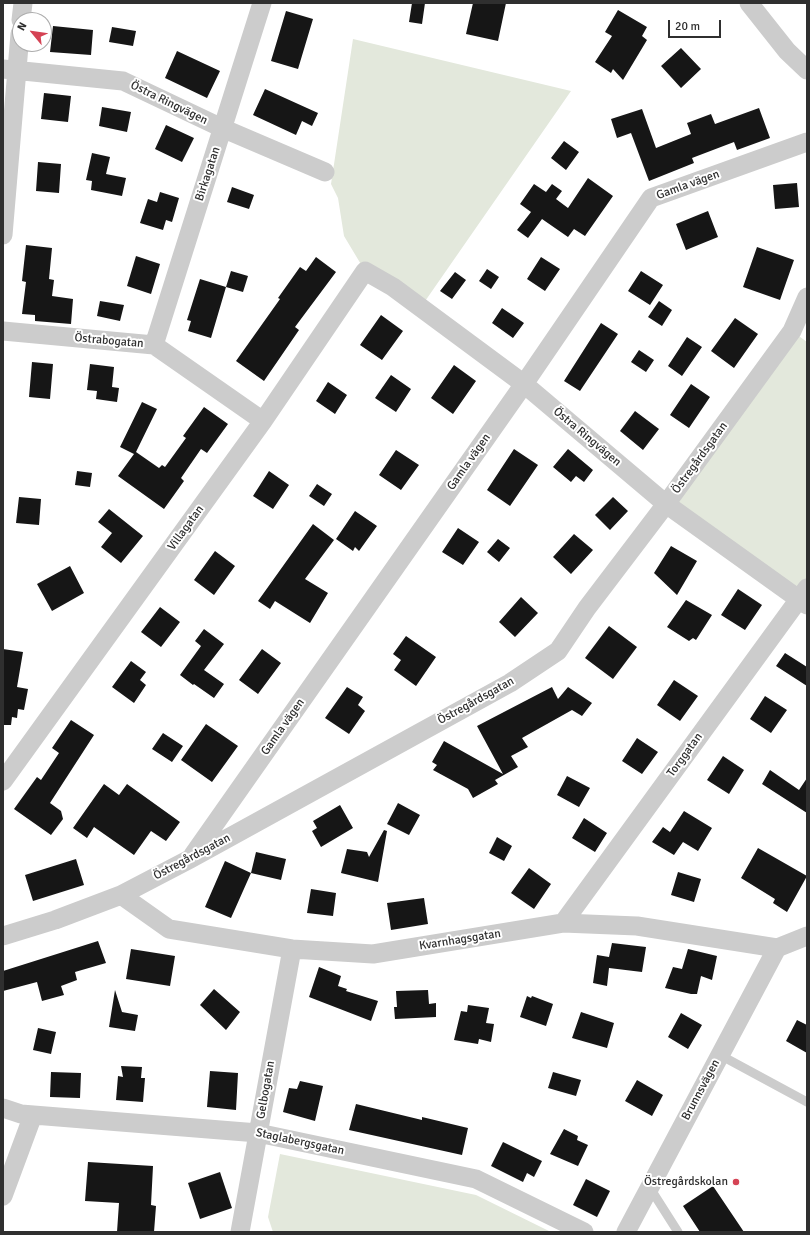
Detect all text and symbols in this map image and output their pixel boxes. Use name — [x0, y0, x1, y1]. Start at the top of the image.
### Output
north arrow — [12, 12, 52, 52]
scale bar — [670, 12, 723, 38]
text: 20 m — [675, 19, 700, 34]
text: N — [14, 20, 29, 33]
street label: Östra Ringvägen — [128, 78, 210, 128]
street label: Birkagatan — [192, 145, 224, 203]
street label: Gamla vägen — [655, 167, 721, 203]
street label: Östrabogatan — [74, 331, 144, 351]
street label: Östra Ringvägen — [550, 404, 624, 470]
street label: Östregårdsgatan — [669, 419, 731, 497]
street label: Gamla vägen — [444, 431, 494, 493]
street label: Villagatan — [165, 503, 207, 553]
street label: Östregårdsgatan — [435, 674, 517, 728]
street label: Gamla vägen — [258, 696, 308, 758]
street label: Torggatan — [664, 730, 706, 780]
street label: Östregårdsgatan — [151, 831, 233, 883]
street label: Kvarnhagsgatan — [418, 926, 502, 954]
street label: Brunnsvägen — [679, 1057, 723, 1123]
street label: Gelbogatan — [254, 1060, 278, 1120]
street label: Staglabergsgatan — [254, 1126, 346, 1158]
place label: Östregårdskolan — [644, 1175, 728, 1189]
marker: Östregårdskolan — [731, 1177, 741, 1187]

